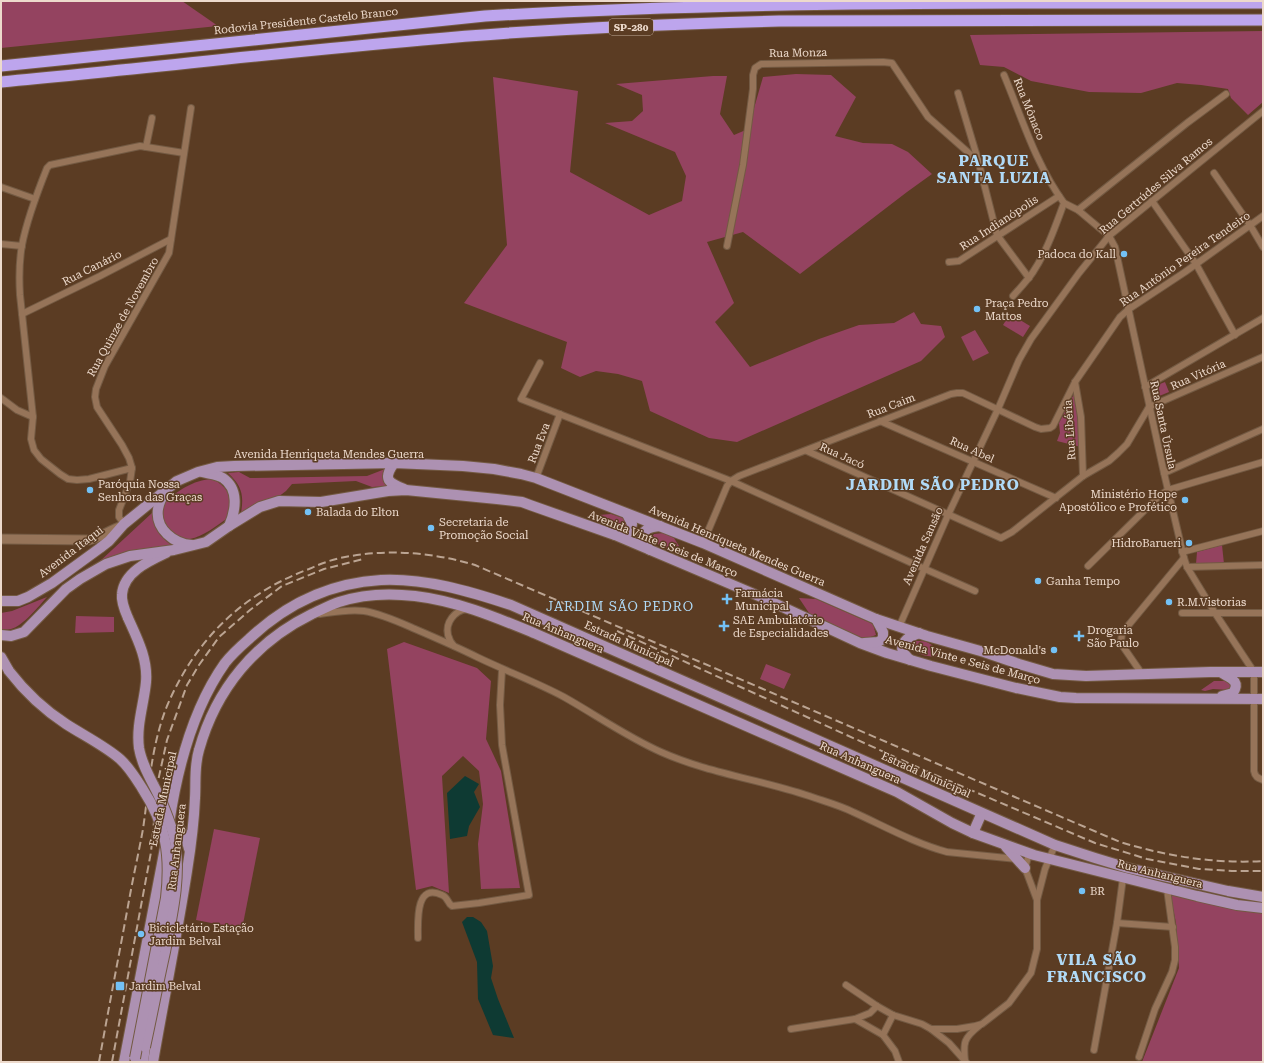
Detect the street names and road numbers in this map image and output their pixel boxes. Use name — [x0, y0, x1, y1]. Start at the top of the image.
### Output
street label: Rodovia Presidente Castelo Branco — [213, 5, 399, 37]
road number: SP-280 — [609, 19, 653, 35]
street label: Rua Monza — [769, 46, 827, 60]
street label: Rua Mônaco — [1011, 76, 1047, 142]
street label: Rua Gertrúdes Silva Ramos — [1097, 135, 1215, 237]
street label: Rua Indianópolis — [957, 193, 1041, 253]
street label: Rua Antônio Pereira Tendeiro — [1117, 209, 1253, 309]
street label: Rua Canário — [60, 247, 124, 288]
street label: Rua Quinze de Novembro — [85, 255, 161, 379]
street label: Rua Vitória — [1168, 357, 1228, 393]
street label: Rua Santa Úrsula — [1147, 379, 1180, 471]
street label: Rua Caim — [865, 391, 917, 421]
street label: Rua Libéria — [1061, 399, 1079, 461]
street label: Rua Eva — [525, 421, 553, 465]
street label: Rua Abel — [948, 434, 997, 466]
street label: Rua Jacó — [818, 440, 867, 472]
street label: Avenida Henriqueta Mendes Guerra — [234, 448, 424, 461]
street label: Avenida Henriqueta Mendes Guerra — [647, 503, 827, 589]
street label: Avenida Sansão — [900, 505, 946, 587]
street label: Avenida Vinte e Seis de Março — [586, 508, 740, 580]
street label: Avenida Itaqui — [36, 523, 106, 580]
street label: Rua Anhanguera — [520, 610, 606, 656]
street label: Estrada Municipal — [582, 618, 676, 670]
street label: Avenida Vinte e Seis de Março — [884, 633, 1042, 687]
street label: Rua Anhanguera — [817, 739, 903, 787]
street label: Estrada Municipal — [879, 749, 973, 801]
street label: Estrada Municipal — [147, 750, 180, 848]
street label: Rua Anhanguera — [165, 803, 189, 891]
street label: Rua Anhanguera — [1116, 857, 1204, 891]

